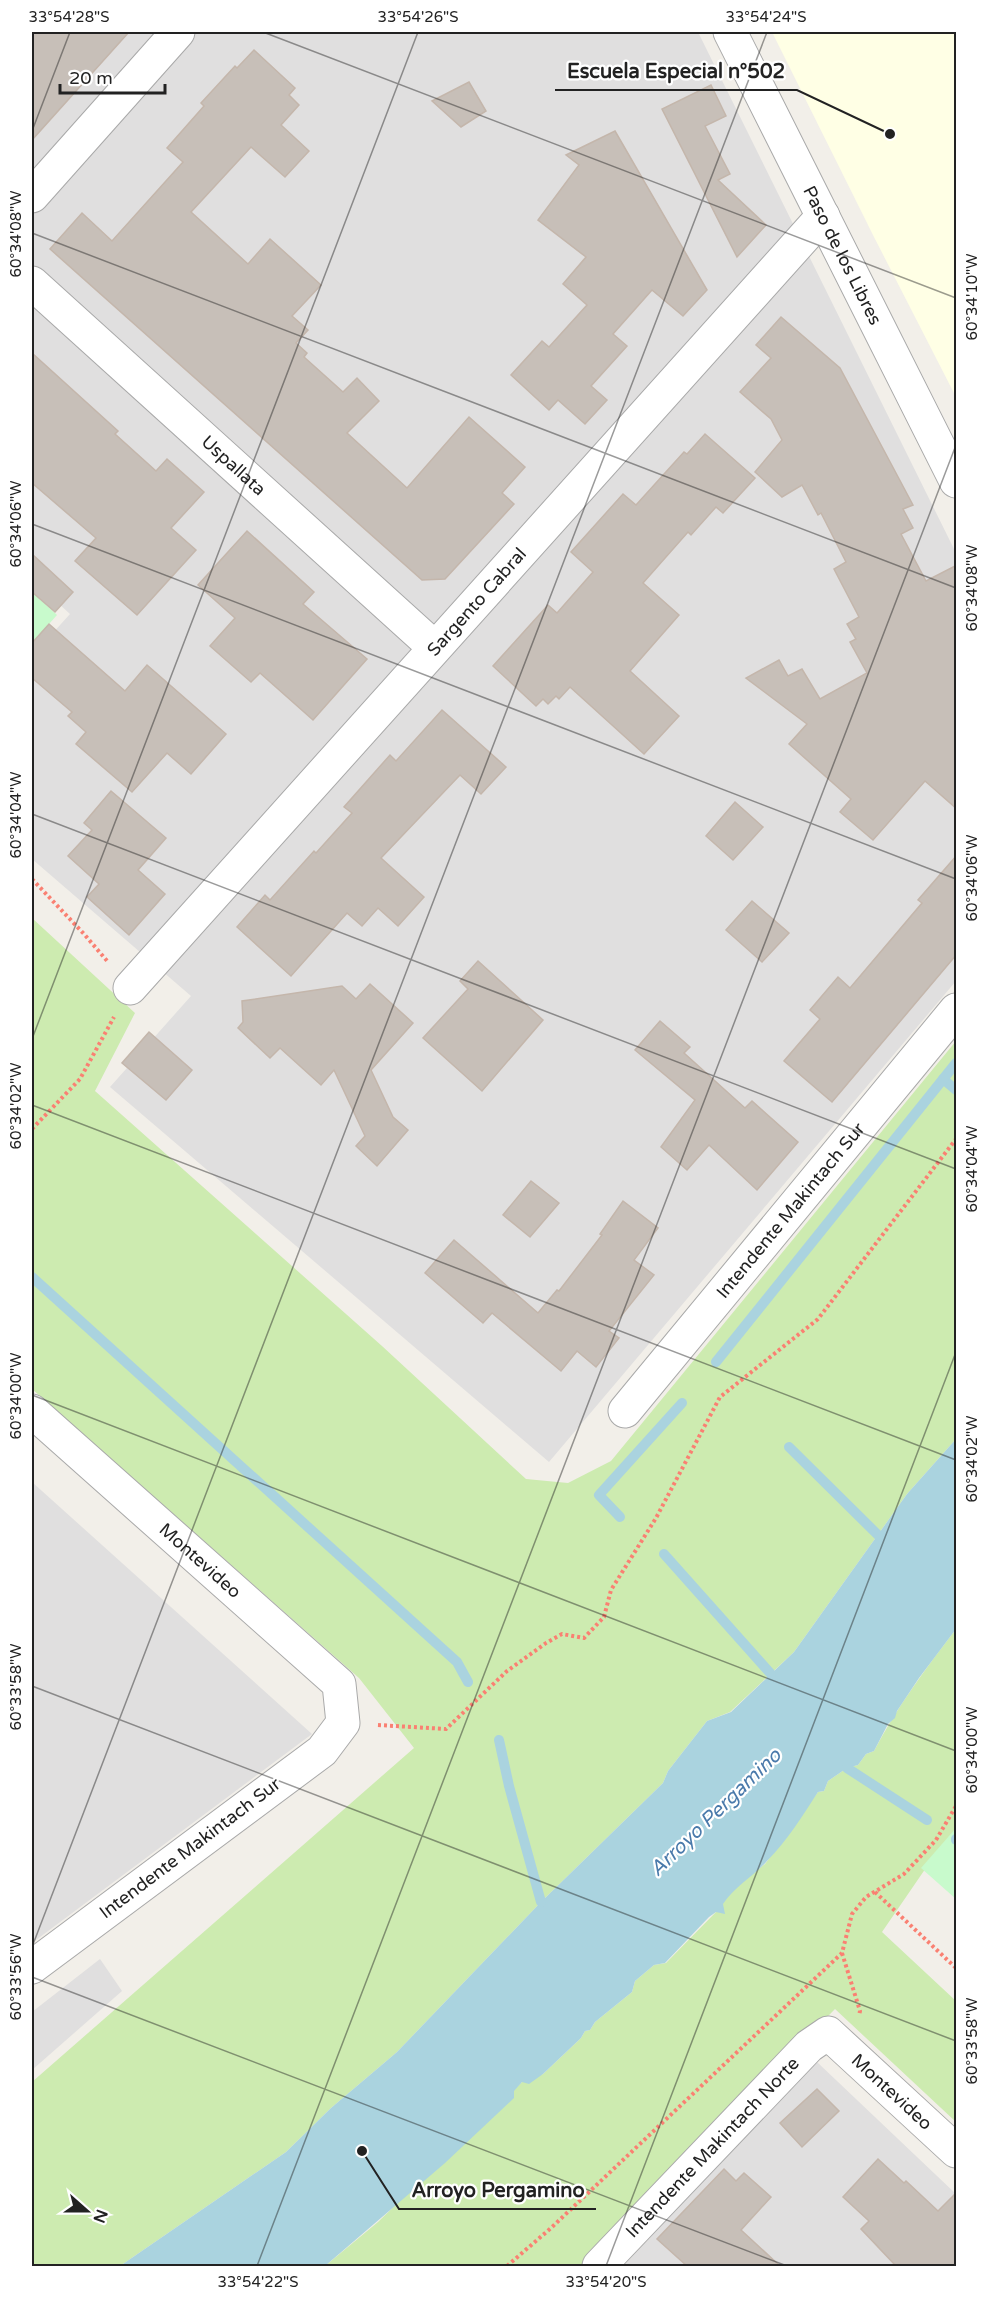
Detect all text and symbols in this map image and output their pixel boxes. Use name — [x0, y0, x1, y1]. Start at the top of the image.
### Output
text: 33°54'28"S — [29, 8, 109, 26]
text: 33°54'26"S — [378, 8, 458, 26]
text: 33°54'24"S — [726, 8, 806, 26]
callout: Escuela Especial n°502 — [555, 52, 797, 90]
scale bar — [60, 57, 165, 95]
text: Escuela Especial n°502 — [567, 60, 785, 84]
text: 20 m — [69, 67, 113, 89]
street label: Paso de los Libres — [798, 182, 887, 328]
text: 60°34'08"W — [7, 191, 25, 277]
text: 60°34'10"W — [963, 254, 981, 340]
street label: Uspallata — [197, 431, 270, 500]
text: 60°34'06"W — [7, 481, 25, 567]
street label: Sargento Cabral — [422, 543, 531, 661]
text: 60°34'08"W — [963, 545, 981, 631]
text: 60°34'04"W — [7, 772, 25, 858]
text: 60°34'06"W — [963, 835, 981, 921]
text: 60°34'02"W — [7, 1063, 25, 1149]
street label: Intendente Makintach Sur — [712, 1118, 869, 1303]
text: 60°34'04"W — [963, 1126, 981, 1212]
text: 60°34'00"W — [7, 1353, 25, 1439]
text: 60°34'02"W — [963, 1416, 981, 1502]
street label: Montevideo — [155, 1518, 246, 1603]
text: 60°33'58"W — [7, 1644, 25, 1730]
text: 60°34'00"W — [963, 1707, 981, 1793]
water label: Arroyo Pergamino — [645, 1743, 787, 1882]
street label: Intendente Makintach Sur — [95, 1773, 285, 1923]
text: 60°33'56"W — [7, 1934, 25, 2020]
text: 60°33'58"W — [963, 1998, 981, 2084]
street label: Montevideo — [847, 2049, 937, 2135]
street label: Intendente Makintach Norte — [621, 2052, 804, 2242]
callout: Arroyo Pergamino — [399, 2171, 596, 2209]
text: Arroyo Pergamino — [411, 2179, 585, 2203]
north arrow — [57, 2181, 117, 2241]
text: N — [88, 2206, 112, 2226]
text: 33°54'22"S — [218, 2273, 298, 2291]
text: 33°54'20"S — [566, 2273, 646, 2291]

